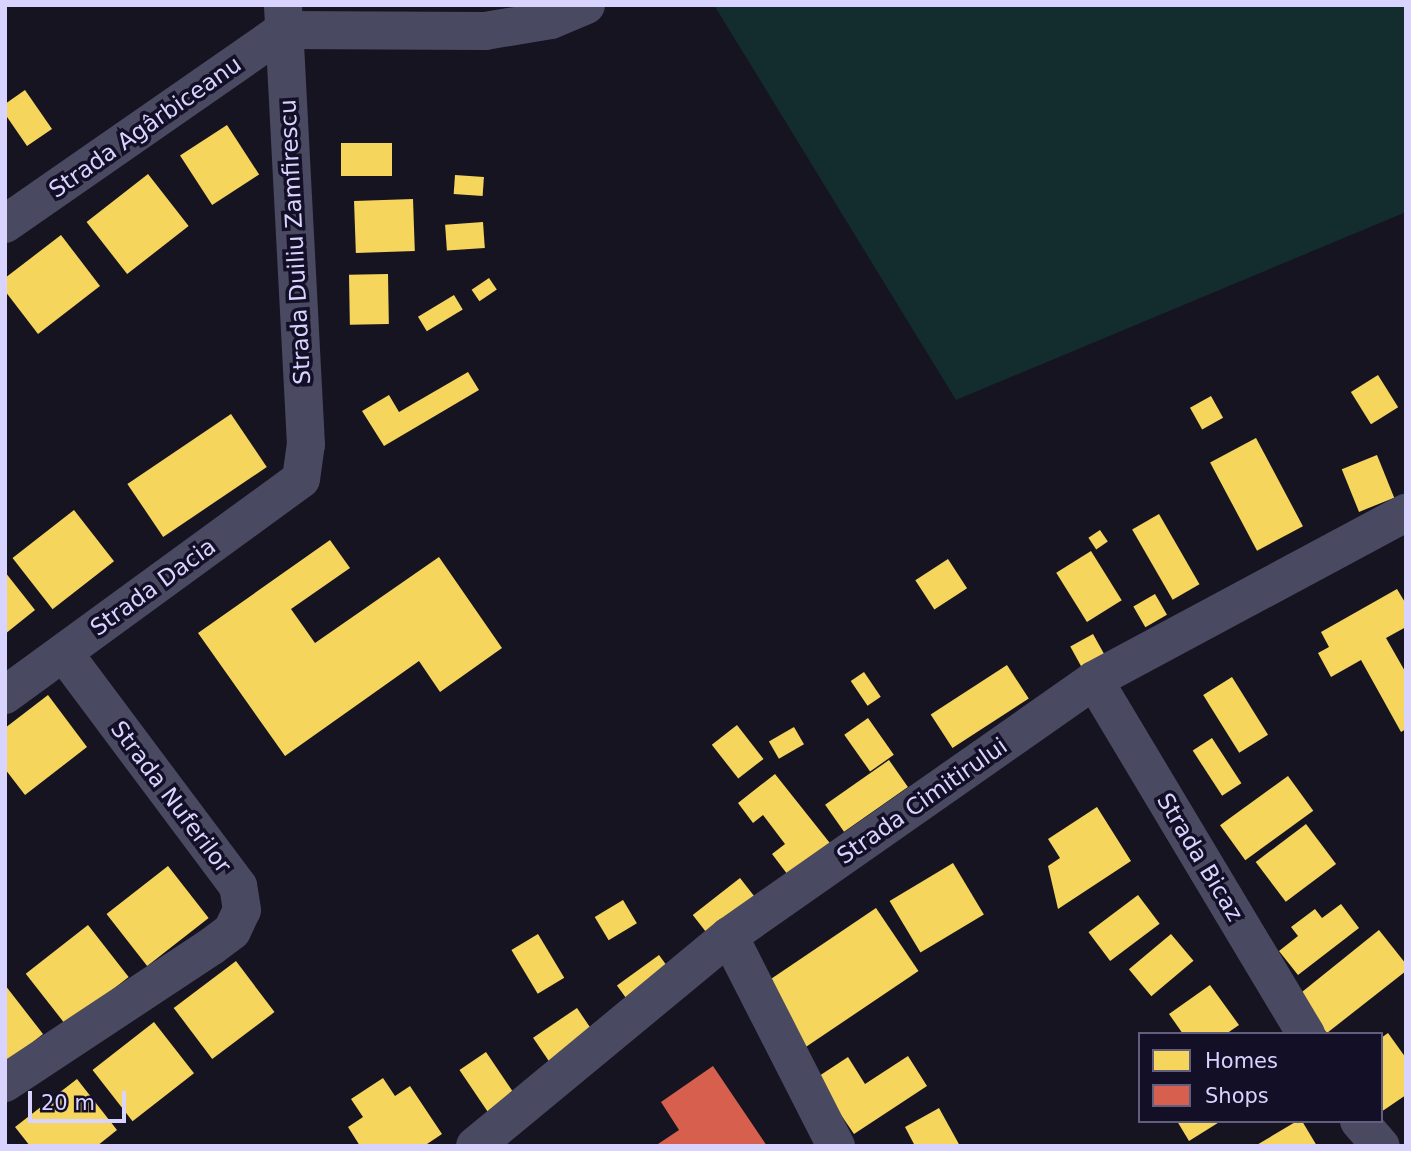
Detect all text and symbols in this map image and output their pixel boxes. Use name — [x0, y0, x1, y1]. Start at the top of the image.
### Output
street label: Strada Agârbiceanu — [44, 50, 246, 204]
street label: Strada Duiliu Zamfirescu — [274, 99, 316, 385]
street label: Strada Dacia — [85, 532, 221, 642]
street label: Strada Nuferilor — [105, 716, 237, 878]
street label: Strada Cimitirului — [832, 732, 1012, 870]
street label: Strada Bicaz — [1151, 788, 1249, 926]
legend — [1138, 1032, 1383, 1123]
text: Homes — [1205, 1049, 1278, 1073]
scale bar — [32, 1078, 130, 1122]
text: Shops — [1205, 1084, 1269, 1108]
text: 20 m — [41, 1091, 95, 1115]

